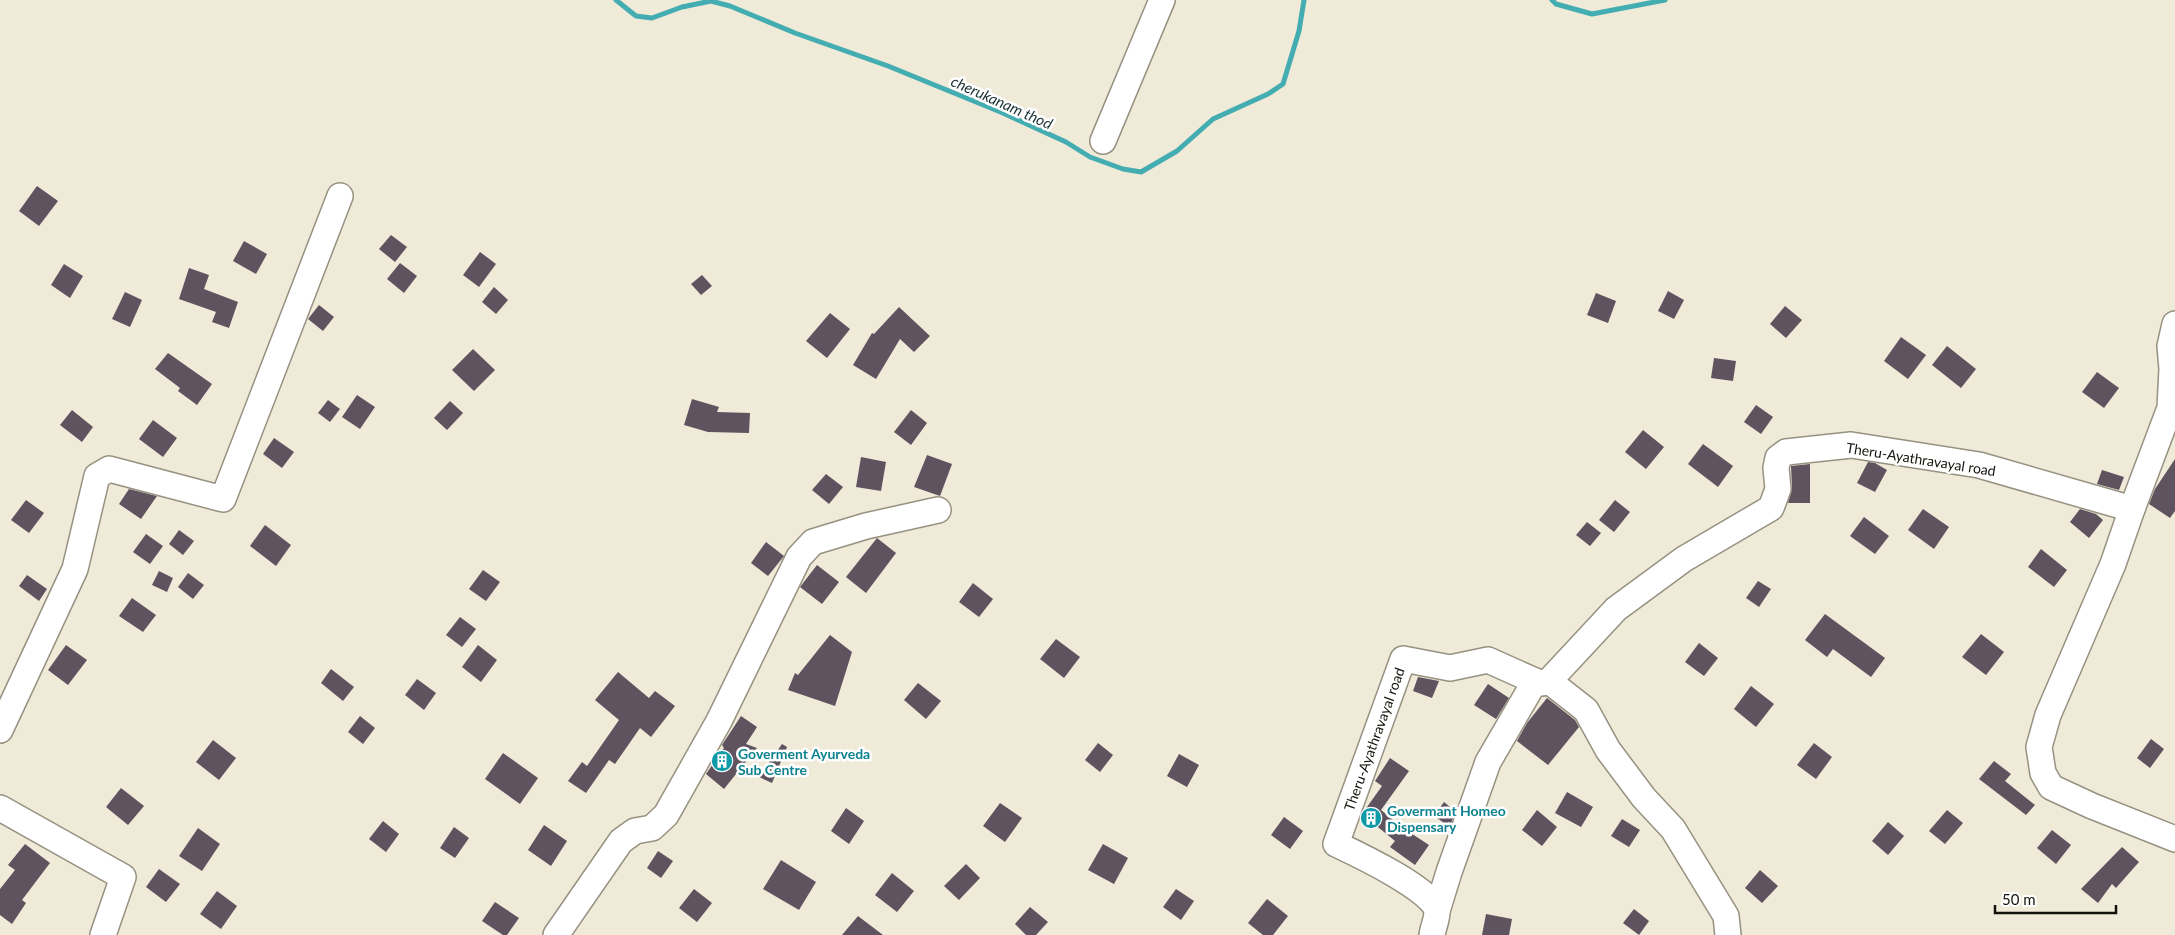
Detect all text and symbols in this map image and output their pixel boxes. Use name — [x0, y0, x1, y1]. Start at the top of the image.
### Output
water label: cherukanam thod — [948, 72, 1056, 132]
street label: Theru-Ayathravayal road — [1845, 439, 1997, 479]
street label: Theru-Ayathravayal road — [1340, 665, 1408, 813]
place label: Goverment Ayurveda Sub Centre — [738, 745, 870, 778]
building icon: Goverment Ayurveda Sub Centre — [710, 749, 734, 773]
place label: Govermant Homeo Dispensary — [1387, 802, 1506, 835]
building icon: Govermant Homeo Dispensary — [1359, 806, 1383, 830]
scale bar — [1995, 882, 2116, 914]
text: 50 m — [2002, 890, 2036, 908]

